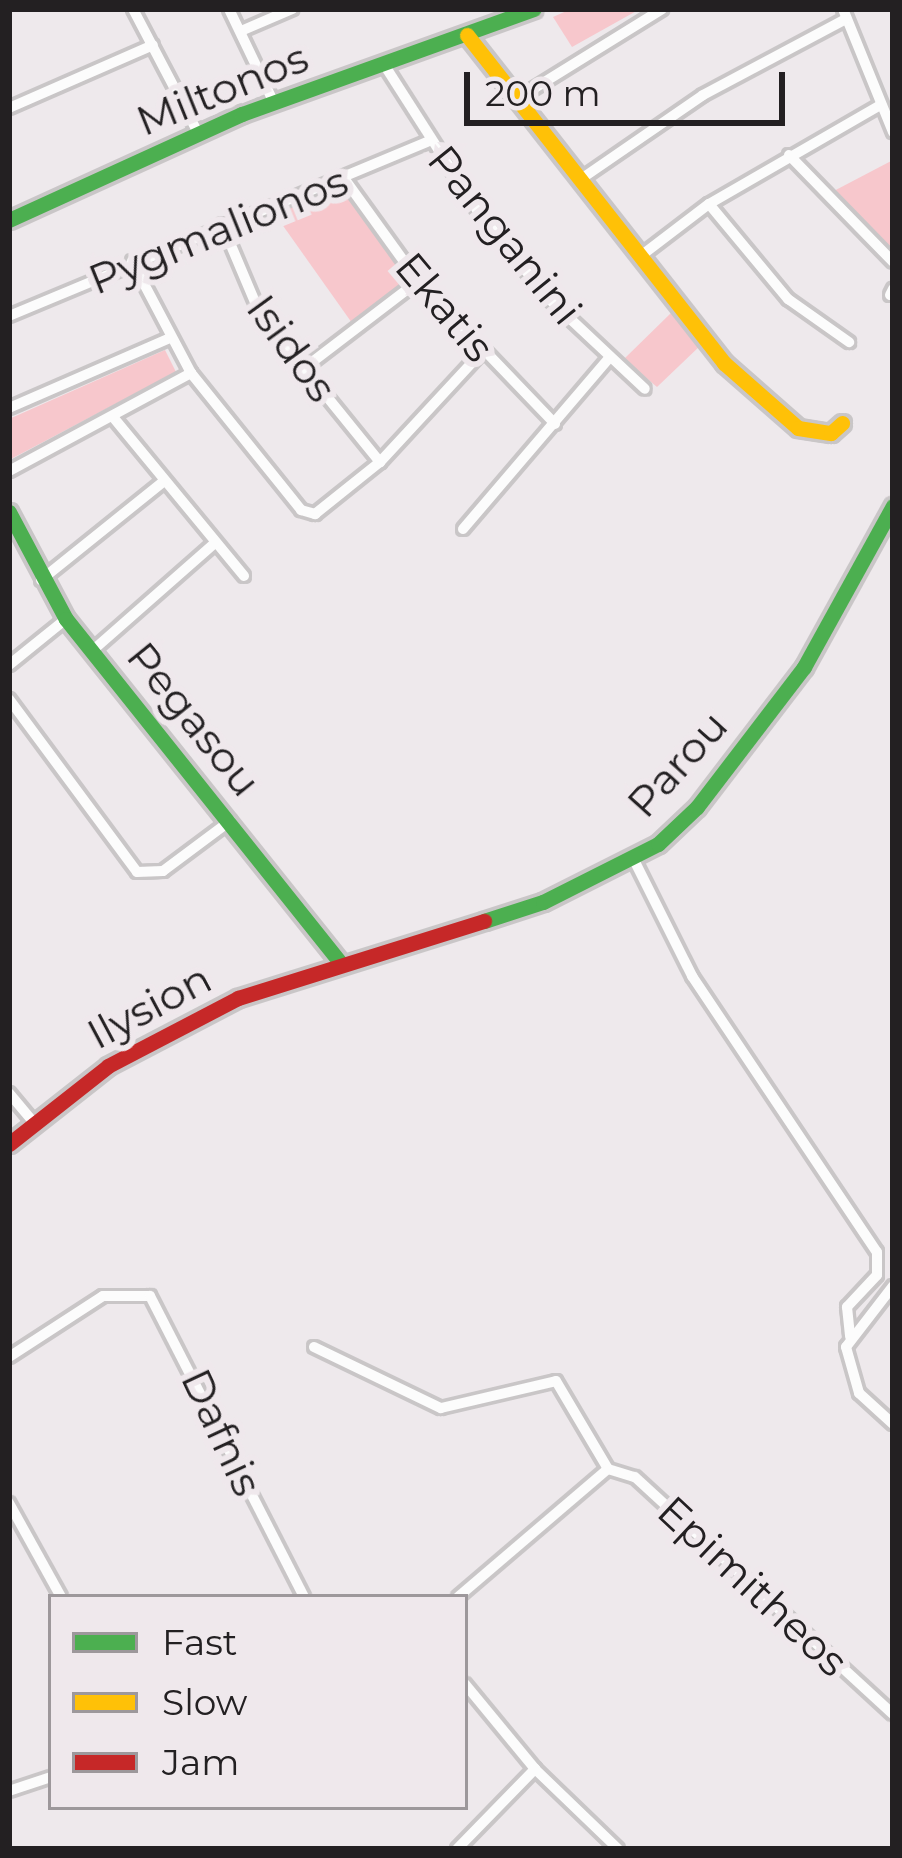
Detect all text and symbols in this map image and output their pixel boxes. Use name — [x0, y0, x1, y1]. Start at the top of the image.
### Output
street label: Miltonos — [129, 32, 315, 146]
scale bar — [470, 48, 791, 122]
text: 200 m — [485, 71, 601, 115]
street label: Panganini — [418, 135, 592, 335]
street label: Pygmalionos — [81, 155, 355, 305]
street label: Ekatis — [385, 242, 505, 372]
street label: Isidos — [236, 285, 348, 411]
street label: Pegasou — [117, 632, 271, 806]
street label: Parou — [616, 701, 738, 827]
street label: Ilysion — [79, 953, 219, 1059]
street label: Dafnis — [171, 1361, 273, 1503]
street label: Epimitheos — [648, 1485, 858, 1687]
legend — [48, 1594, 468, 1810]
text: Fast — [162, 1620, 237, 1664]
text: Slow — [162, 1680, 248, 1724]
text: Jam — [162, 1740, 239, 1784]

